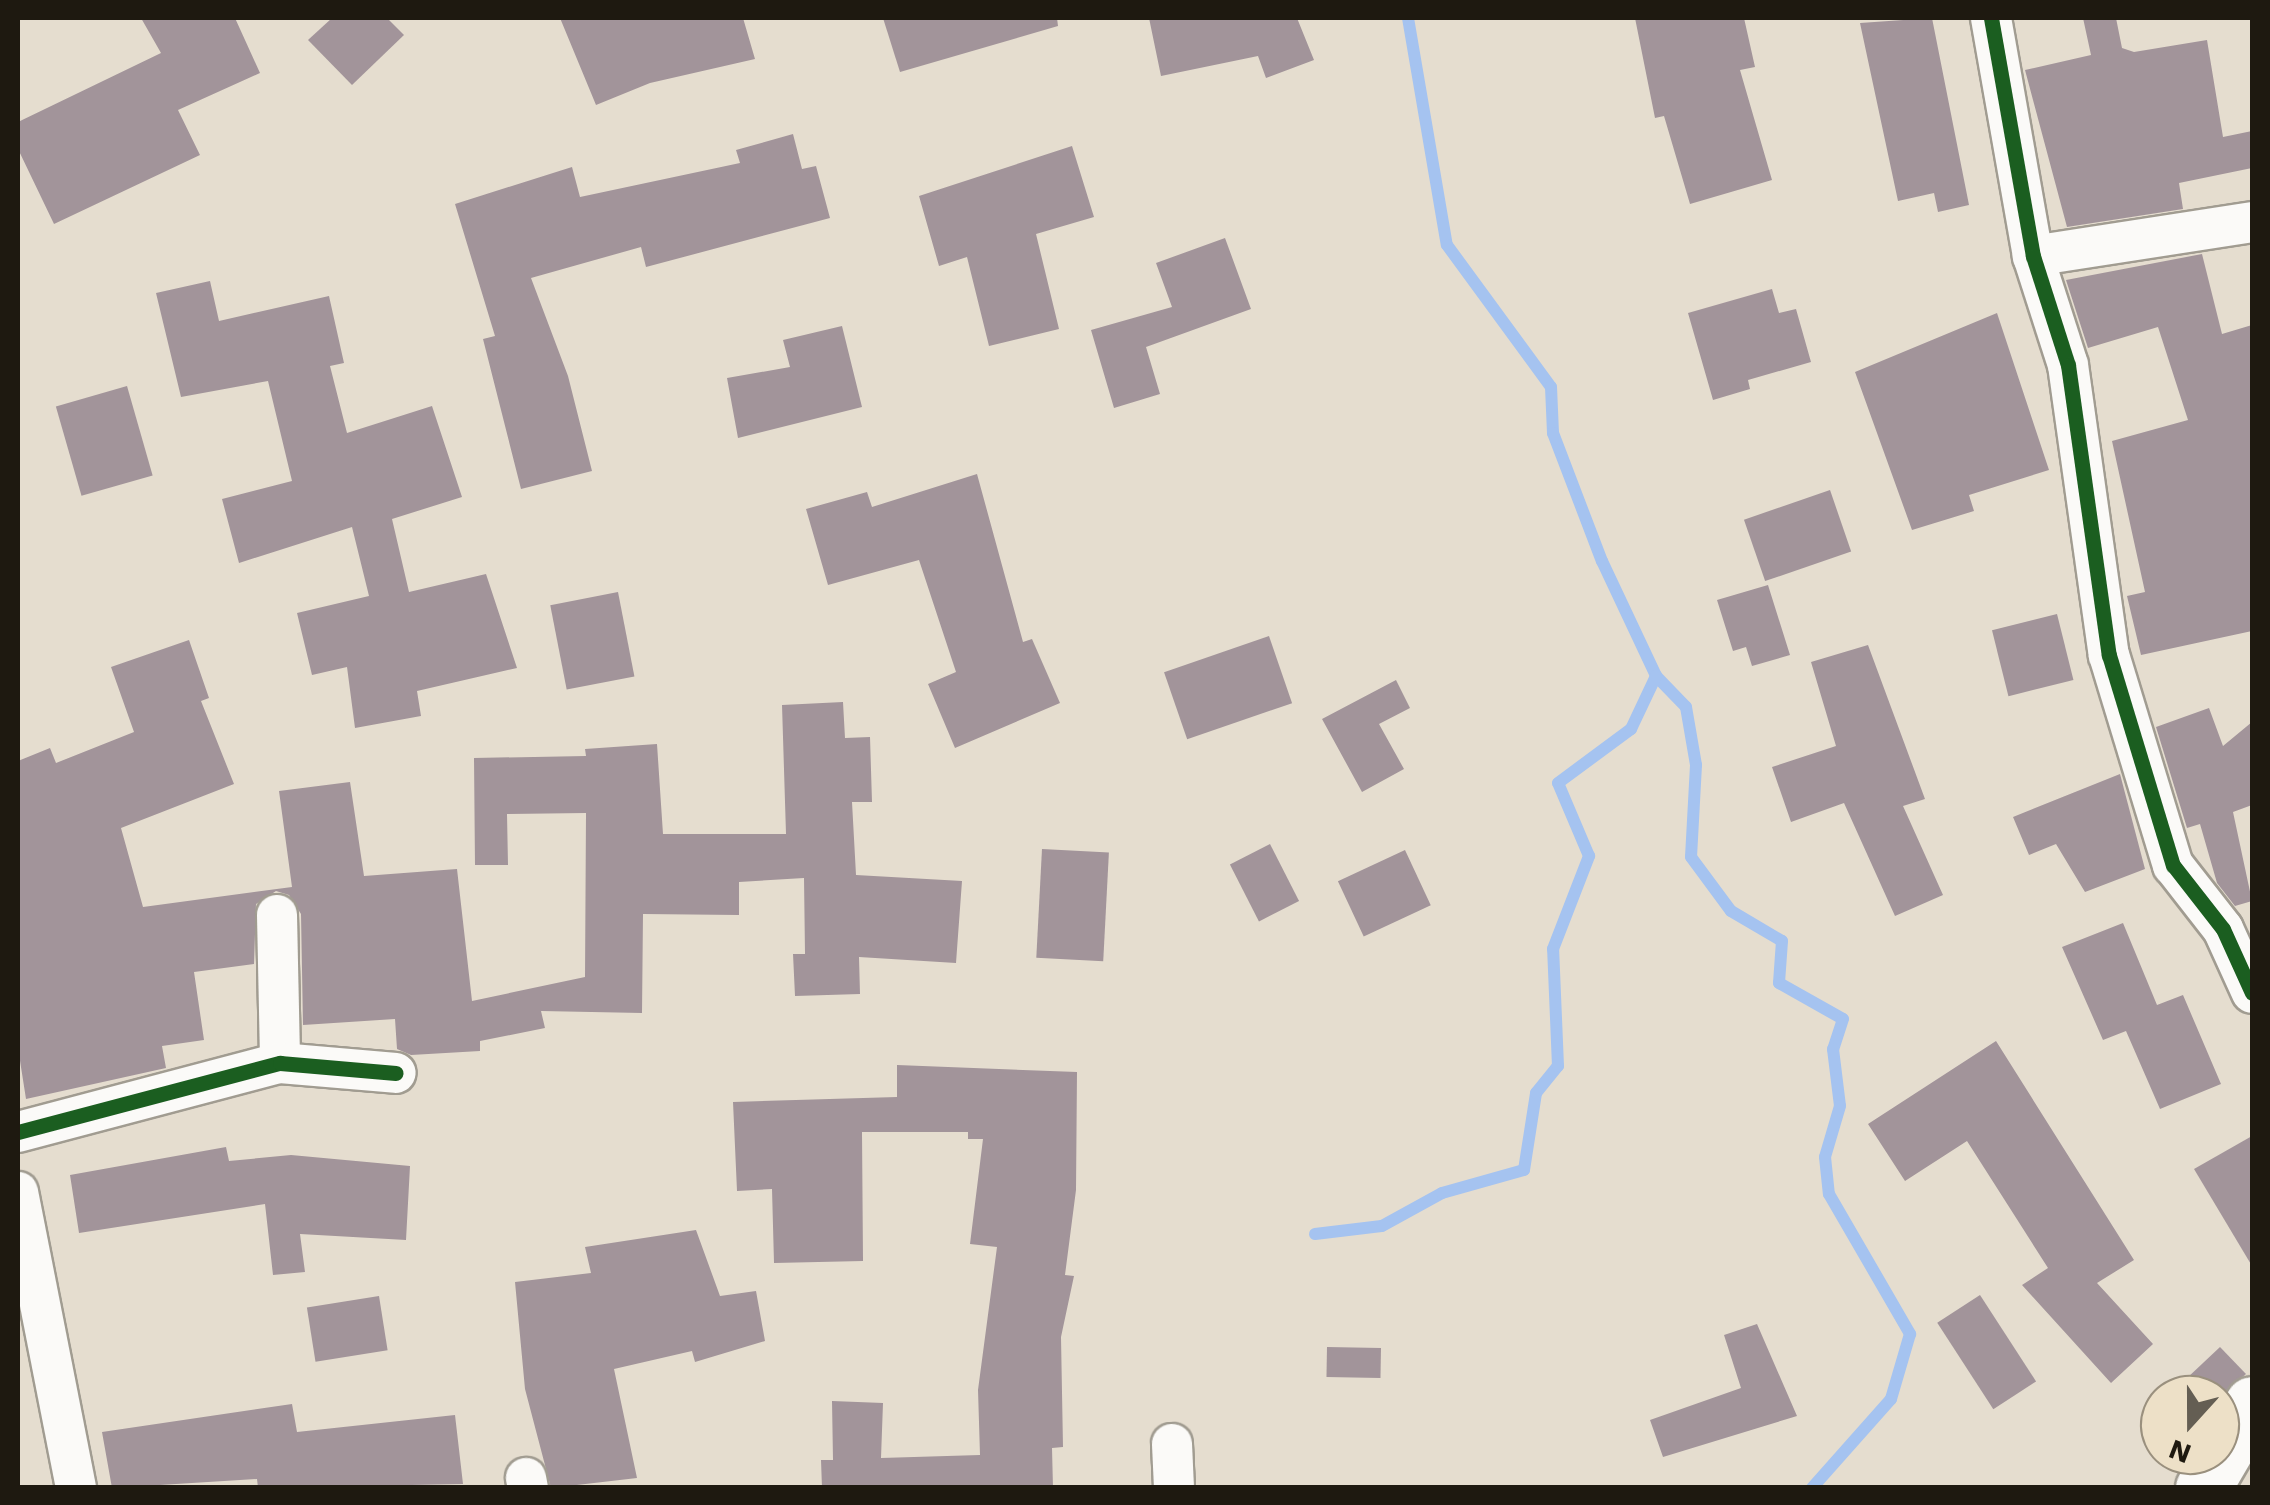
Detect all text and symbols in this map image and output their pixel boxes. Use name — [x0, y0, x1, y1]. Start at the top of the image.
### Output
north arrow — [2140, 1375, 2240, 1475]
text: N — [2164, 1432, 2195, 1471]

